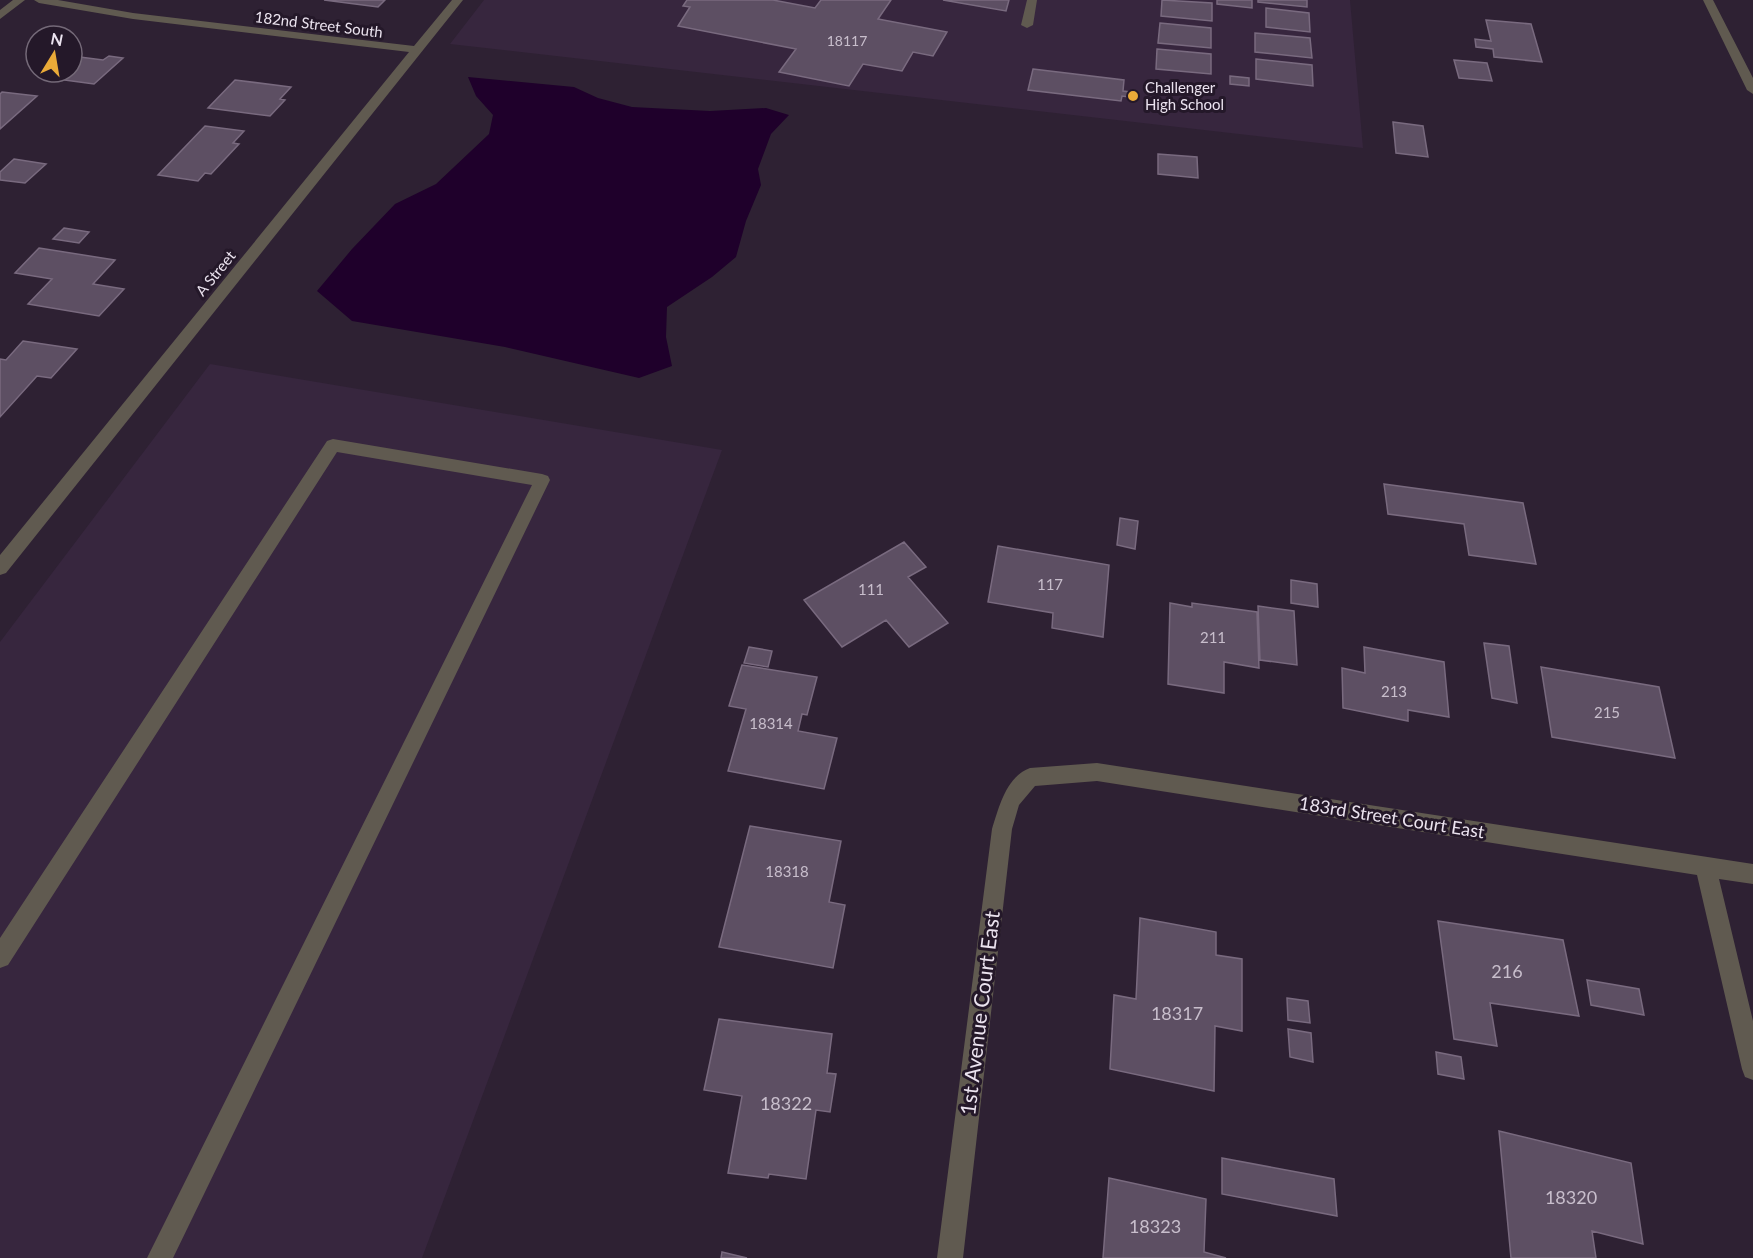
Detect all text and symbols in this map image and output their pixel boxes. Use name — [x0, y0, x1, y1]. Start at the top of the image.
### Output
street label: 182nd Street South — [254, 7, 384, 41]
north arrow — [24, 24, 84, 84]
text: N — [49, 28, 65, 49]
house number: 18117 — [827, 32, 867, 49]
place label: Challenger High School — [1145, 78, 1224, 113]
marker: Challenger High School — [1126, 89, 1140, 103]
street label: A Street — [191, 246, 239, 299]
house number: 117 — [1037, 575, 1063, 593]
house number: 111 — [858, 580, 884, 598]
house number: 211 — [1200, 628, 1226, 646]
house number: 213 — [1381, 682, 1407, 700]
house number: 215 — [1594, 703, 1620, 721]
house number: 18314 — [749, 714, 793, 732]
street label: 183rd Street Court East — [1298, 791, 1487, 843]
house number: 18318 — [765, 862, 809, 880]
street label: 1st Avenue Court East — [954, 909, 1004, 1116]
house number: 216 — [1491, 960, 1523, 982]
house number: 18317 — [1151, 1002, 1203, 1024]
house number: 18322 — [760, 1092, 812, 1114]
house number: 18320 — [1545, 1186, 1597, 1208]
house number: 18323 — [1129, 1215, 1181, 1237]

